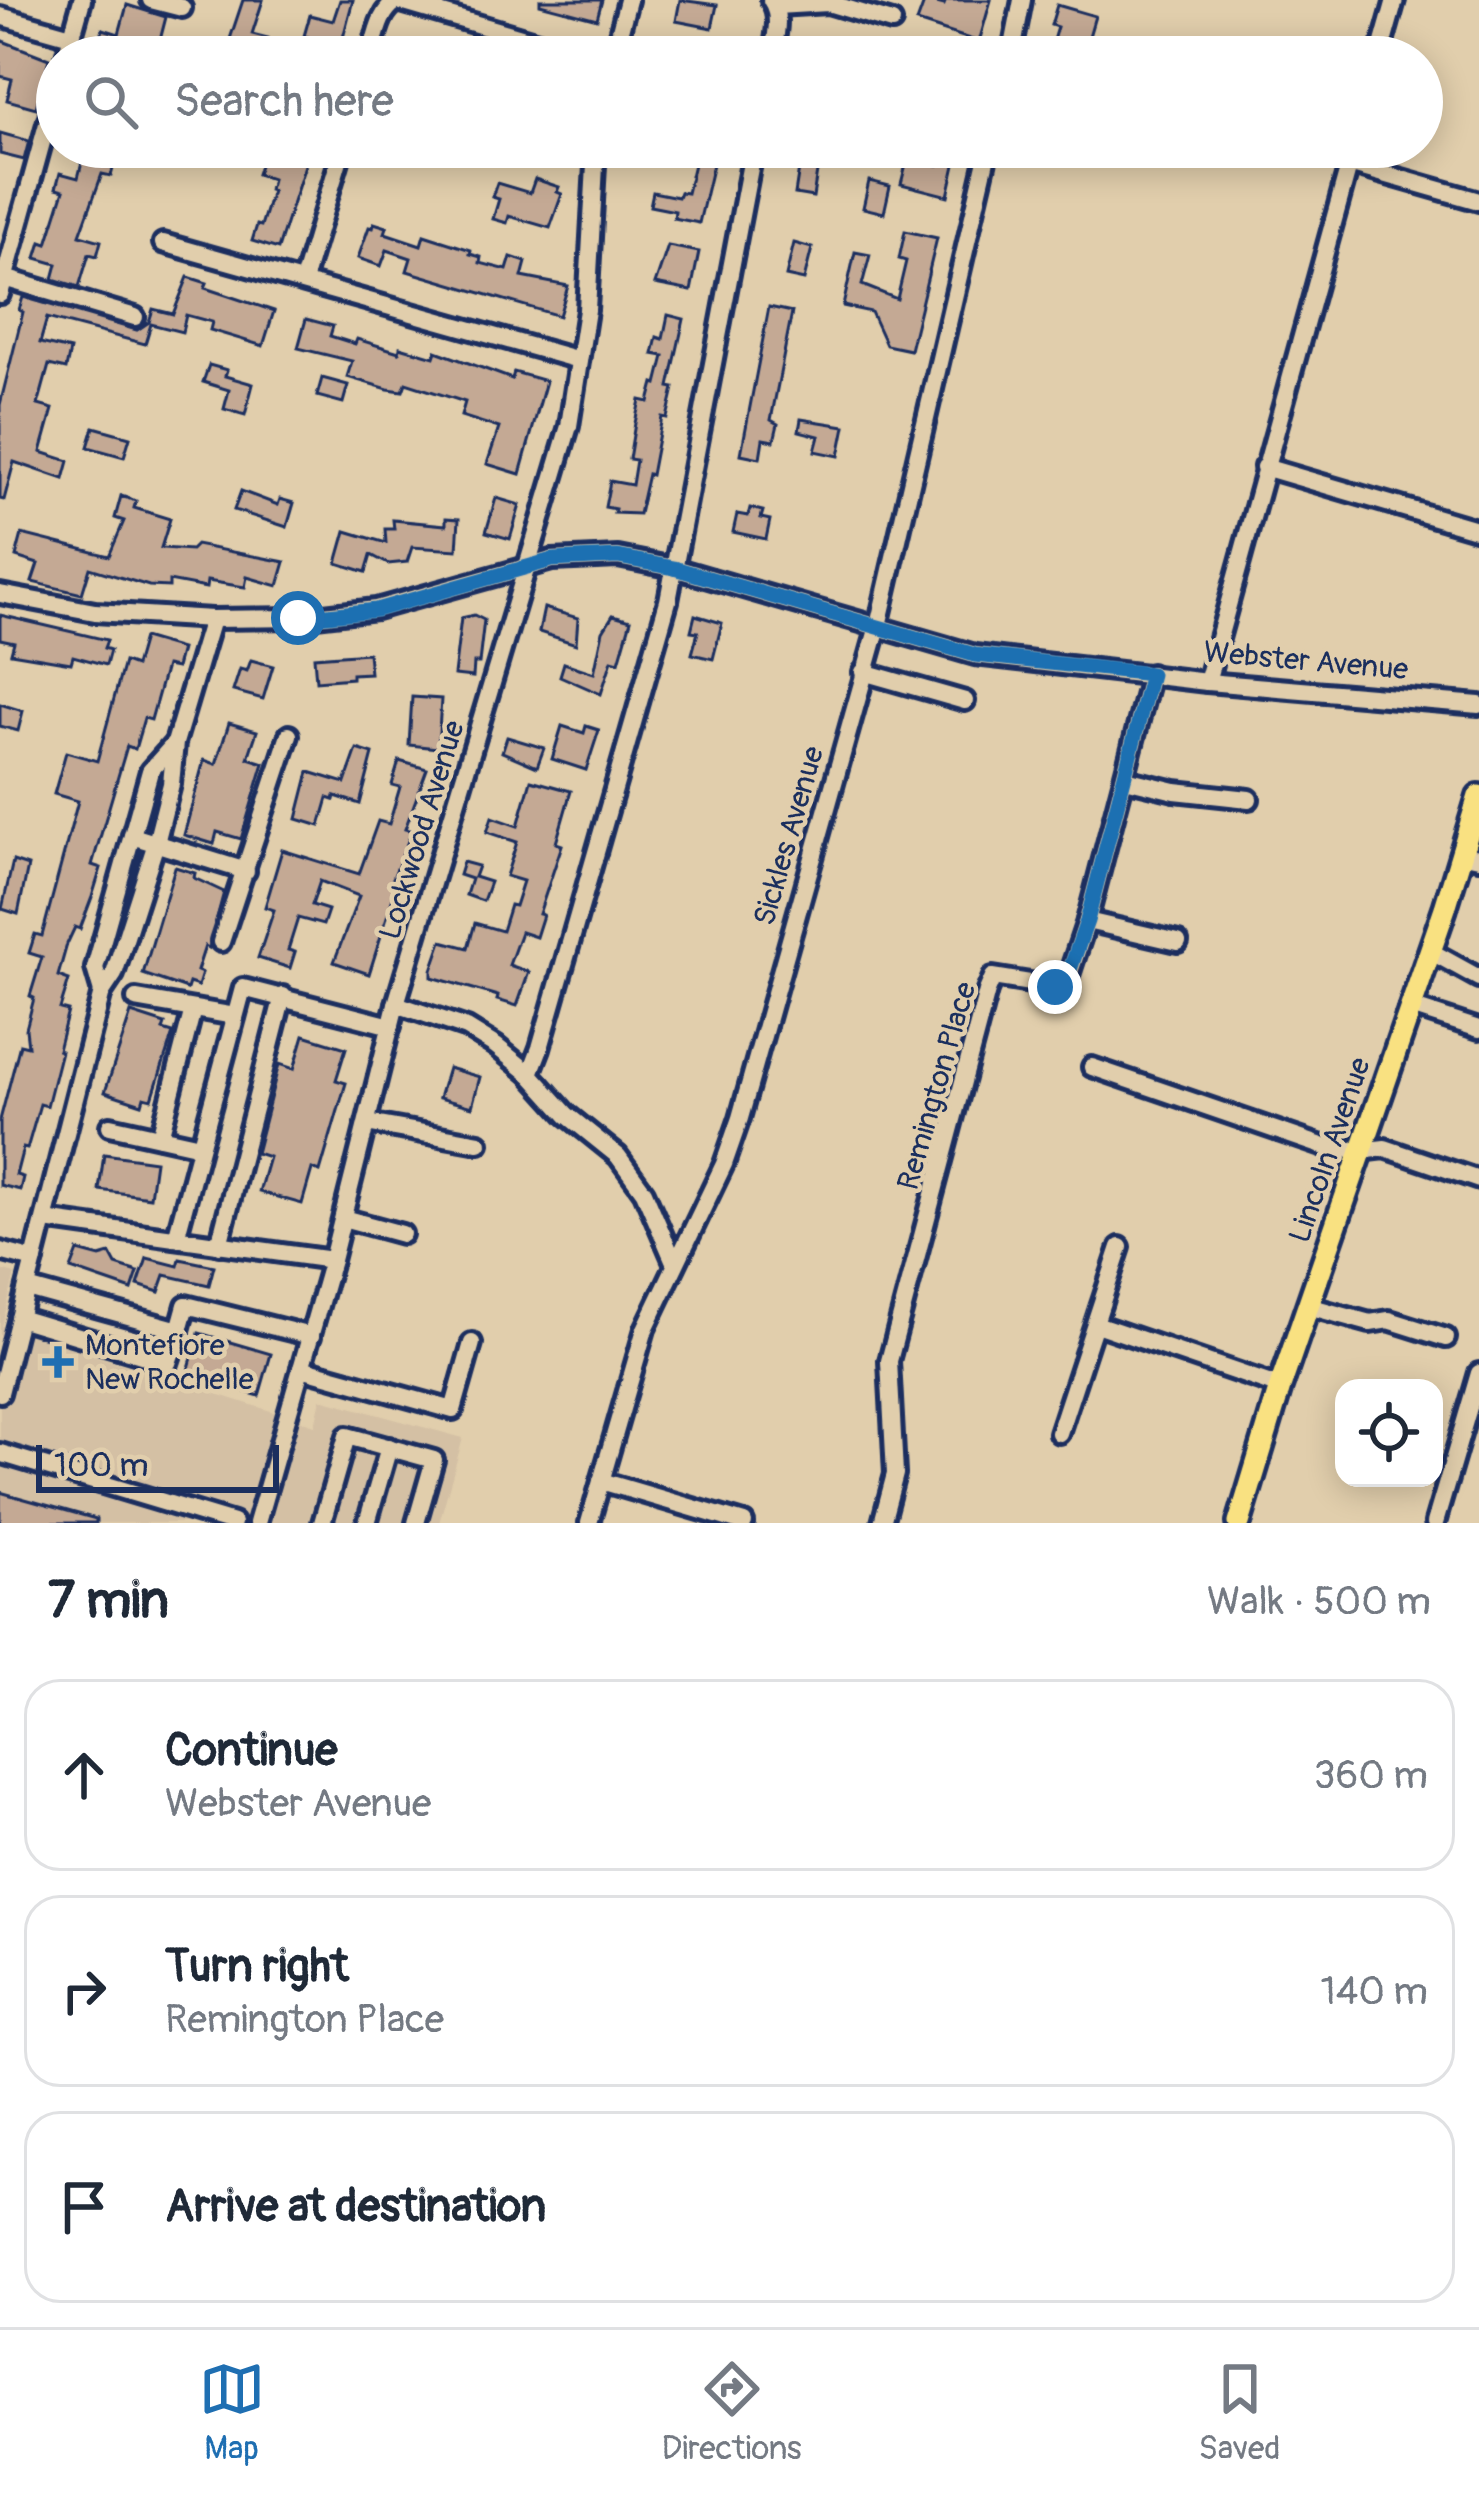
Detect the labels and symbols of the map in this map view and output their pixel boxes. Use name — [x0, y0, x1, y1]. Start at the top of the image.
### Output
route start — [271, 591, 325, 645]
street label: Webster Avenue — [1202, 634, 1410, 688]
street label: Lockwood Avenue — [371, 716, 473, 944]
street label: Sickles Avenue — [746, 742, 832, 930]
route end — [1028, 960, 1082, 1014]
street label: Remington Place — [890, 978, 984, 1194]
street label: Lincoln Avenue — [1281, 1052, 1379, 1247]
place label: Montefiore New Rochelle — [85, 1327, 254, 1398]
marker: Montefiore New Rochelle — [42, 1346, 74, 1378]
scale bar — [36, 1439, 279, 1492]

